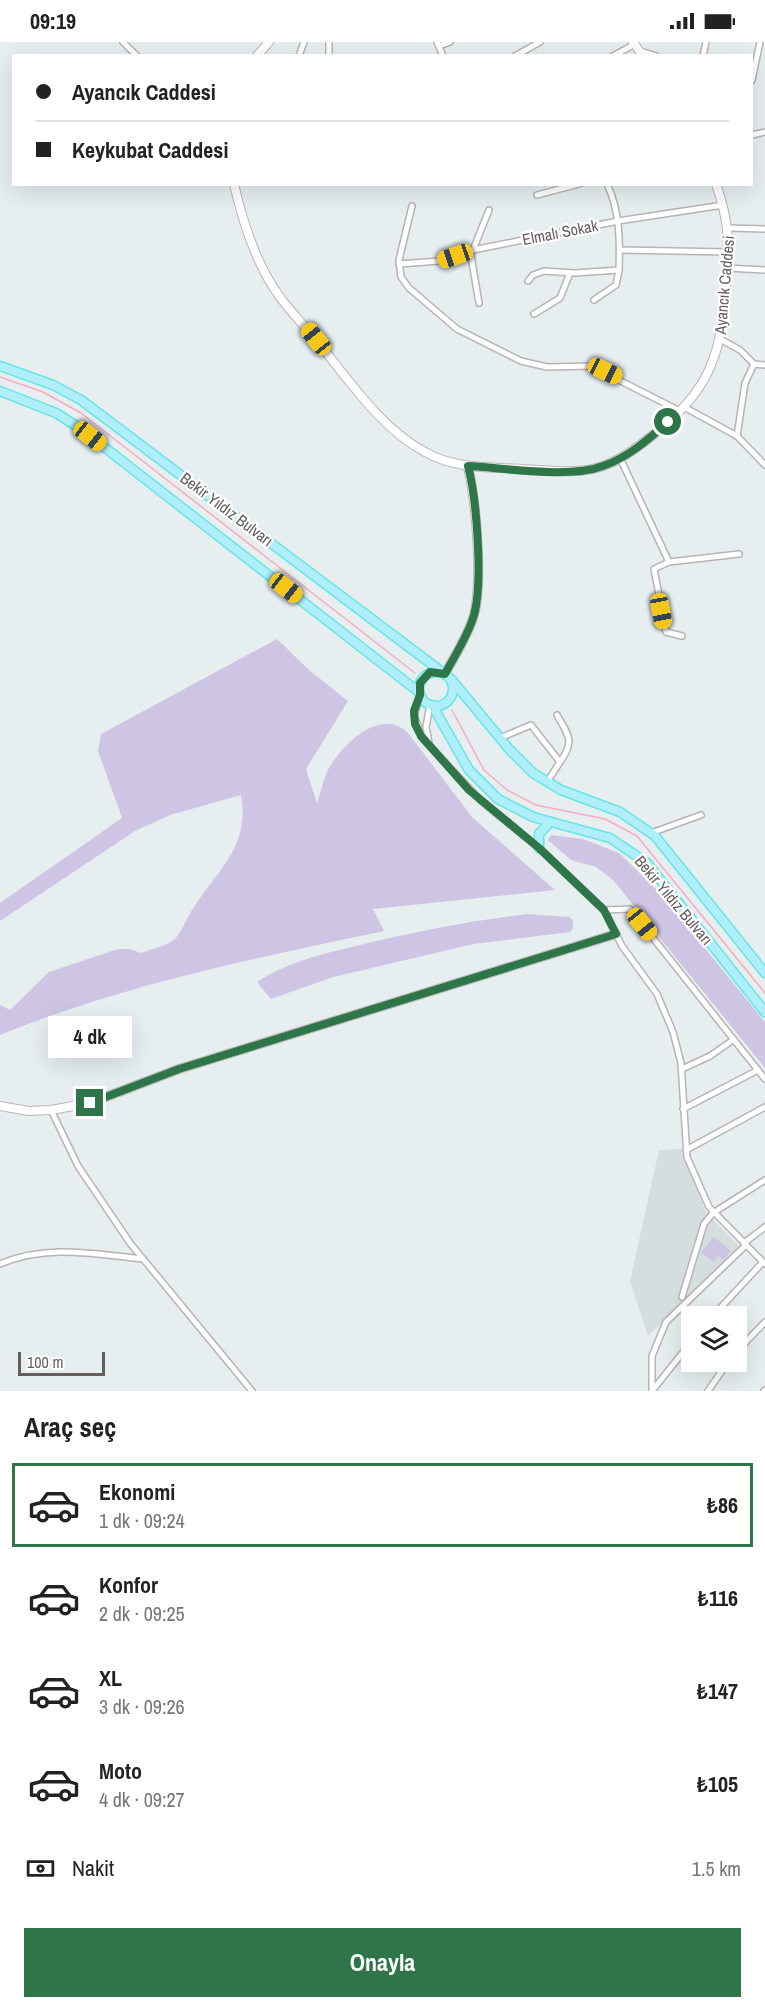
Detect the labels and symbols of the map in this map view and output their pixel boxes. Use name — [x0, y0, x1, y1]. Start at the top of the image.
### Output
street label: Elmalı Sokak — [520, 214, 600, 250]
street label: Ayancık Caddesi — [709, 235, 739, 336]
car — [435, 242, 475, 270]
car — [298, 319, 334, 359]
car — [585, 355, 625, 387]
route start — [654, 408, 681, 435]
car — [70, 418, 110, 454]
street label: Bekir Yıldız Bulvarı — [176, 467, 278, 551]
car — [266, 570, 306, 606]
car — [649, 592, 673, 630]
street label: Bekir Yıldız Bulvarı — [630, 850, 718, 950]
car — [624, 904, 660, 944]
callout: 4 dk — [48, 1016, 132, 1058]
route end — [76, 1089, 103, 1116]
scale bar — [18, 1349, 105, 1376]

